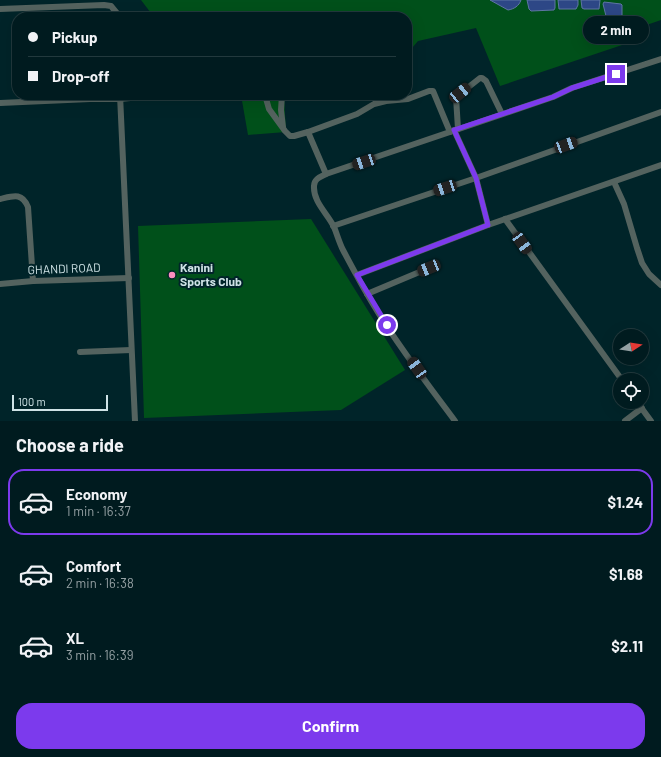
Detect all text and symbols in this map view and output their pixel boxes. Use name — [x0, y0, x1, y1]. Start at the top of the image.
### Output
callout: 2 min — [583, 16, 649, 44]
text: 2 min — [600, 22, 632, 38]
text: Pickup — [52, 28, 98, 46]
route end — [607, 65, 625, 83]
text: Drop-off — [52, 67, 110, 85]
car — [447, 81, 473, 105]
car — [553, 135, 579, 155]
car — [351, 153, 377, 171]
car — [432, 179, 458, 197]
car — [510, 230, 534, 256]
car — [416, 258, 442, 278]
street label: GHANDI ROAD — [27, 260, 101, 276]
place label: Kanini Sports Club — [180, 260, 242, 288]
marker: Kanini Sports Club — [167, 270, 177, 280]
route start — [378, 316, 396, 334]
north arrow — [613, 329, 649, 365]
map controls — [613, 329, 649, 409]
car — [405, 355, 429, 381]
button: locate — [613, 373, 649, 409]
scale bar — [12, 393, 108, 412]
text: 100 m — [18, 395, 46, 408]
text: Choose a ride — [16, 434, 124, 456]
icon: car — [18, 484, 54, 520]
text: Economy — [66, 485, 127, 503]
text: $1.24 — [608, 493, 643, 511]
text: 1 min · 16:37 — [66, 503, 131, 519]
icon: car — [18, 556, 54, 592]
text: Comfort — [66, 557, 121, 575]
text: $1.68 — [609, 565, 643, 583]
text: 2 min · 16:38 — [66, 575, 134, 591]
icon: car — [18, 628, 54, 664]
text: XL — [66, 629, 84, 647]
text: $2.11 — [611, 637, 643, 655]
text: 3 min · 16:39 — [66, 647, 133, 663]
button: Confirm — [16, 703, 645, 749]

